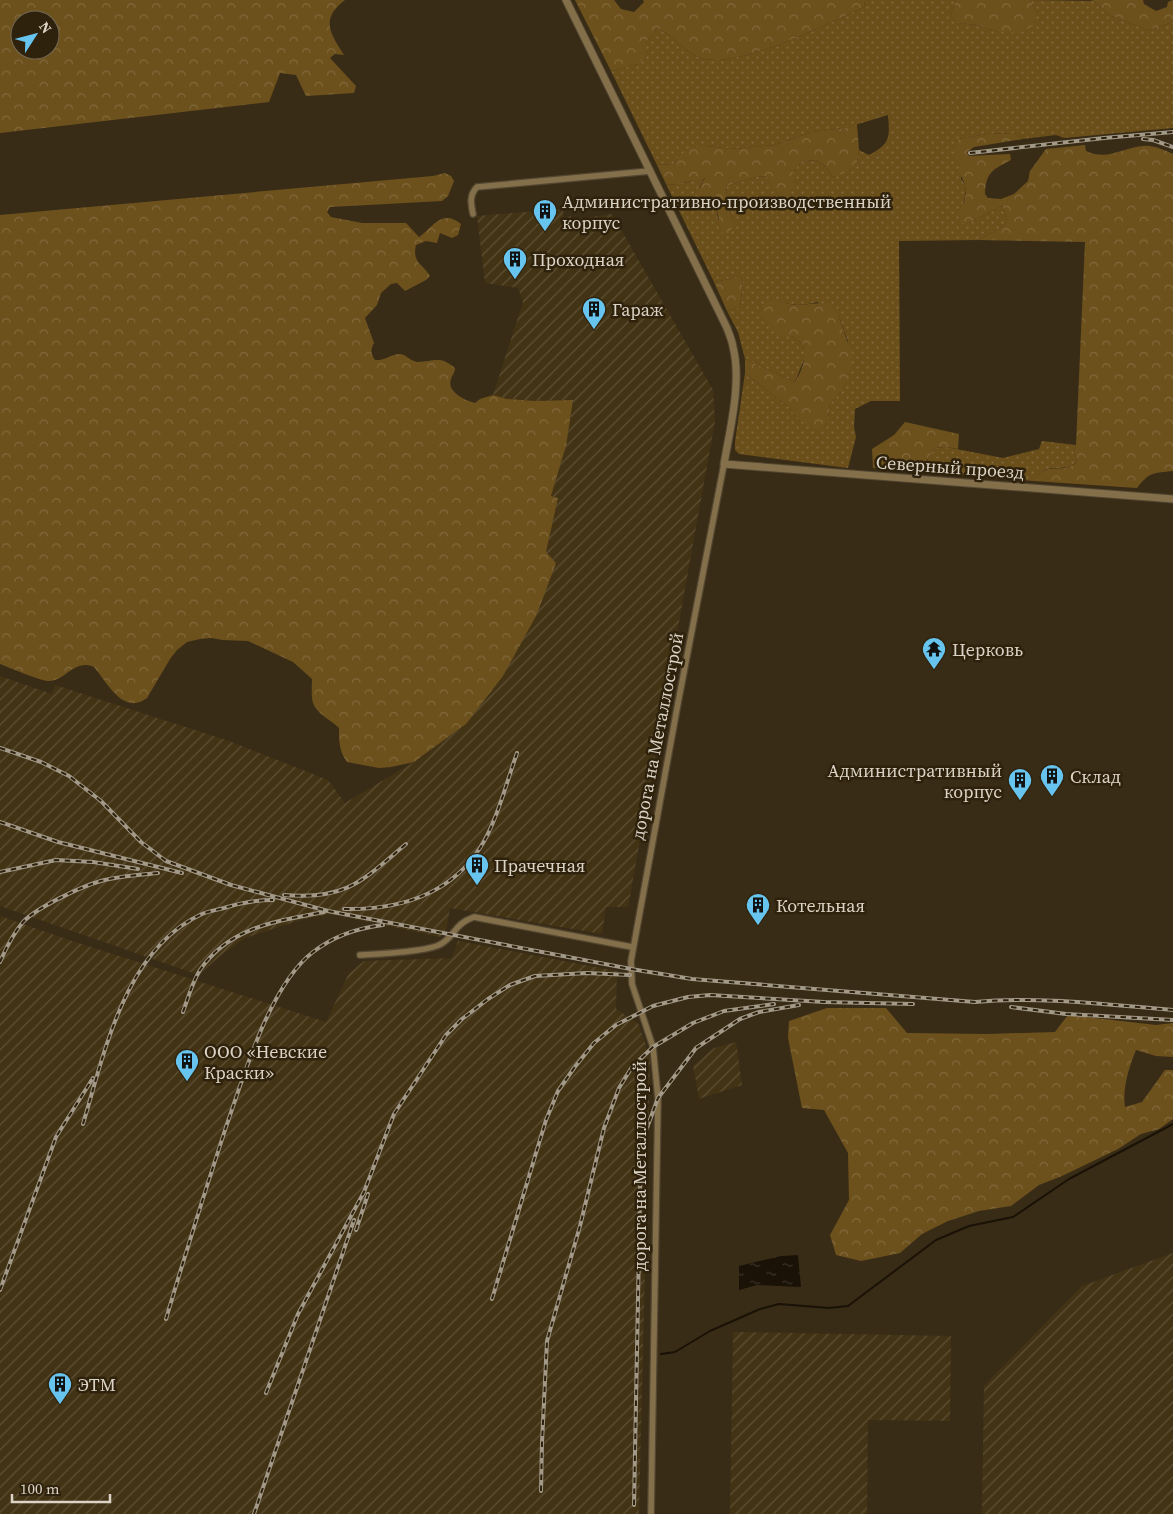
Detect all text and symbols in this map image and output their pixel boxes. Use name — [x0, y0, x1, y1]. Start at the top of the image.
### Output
north arrow — [10, 10, 60, 60]
text: N — [34, 17, 57, 37]
place label: Административно-производственный корпус — [562, 189, 891, 235]
building icon: Административно-производственный корпус — [532, 198, 558, 232]
building icon: Проходная — [502, 246, 528, 280]
place label: Проходная — [532, 247, 624, 272]
building icon: Гараж — [581, 296, 607, 330]
place label: Гараж — [612, 297, 664, 322]
street label: Северный проезд — [875, 449, 1025, 485]
street label: дорога на Металлострой — [625, 630, 689, 842]
temple icon: Церковь — [921, 636, 947, 670]
place label: Церковь — [952, 637, 1023, 662]
place label: Административный корпус — [828, 758, 1002, 804]
building icon: Склад — [1039, 763, 1065, 797]
place label: Склад — [1070, 764, 1121, 789]
building icon: Административный корпус — [1007, 767, 1033, 801]
building icon: Прачечная — [464, 852, 490, 886]
place label: Прачечная — [494, 853, 585, 878]
building icon: Котельная — [745, 892, 771, 926]
place label: Котельная — [776, 893, 865, 918]
place label: ООО «Невские Краски» — [204, 1039, 327, 1085]
building icon: ООО «Невские Краски» — [174, 1048, 200, 1082]
street label: дорога на Металлострой — [627, 1061, 652, 1271]
building icon: ЭТМ — [47, 1371, 73, 1405]
place label: ЭТМ — [78, 1372, 116, 1397]
scale bar — [12, 1472, 110, 1504]
text: 100 m — [20, 1478, 60, 1499]

